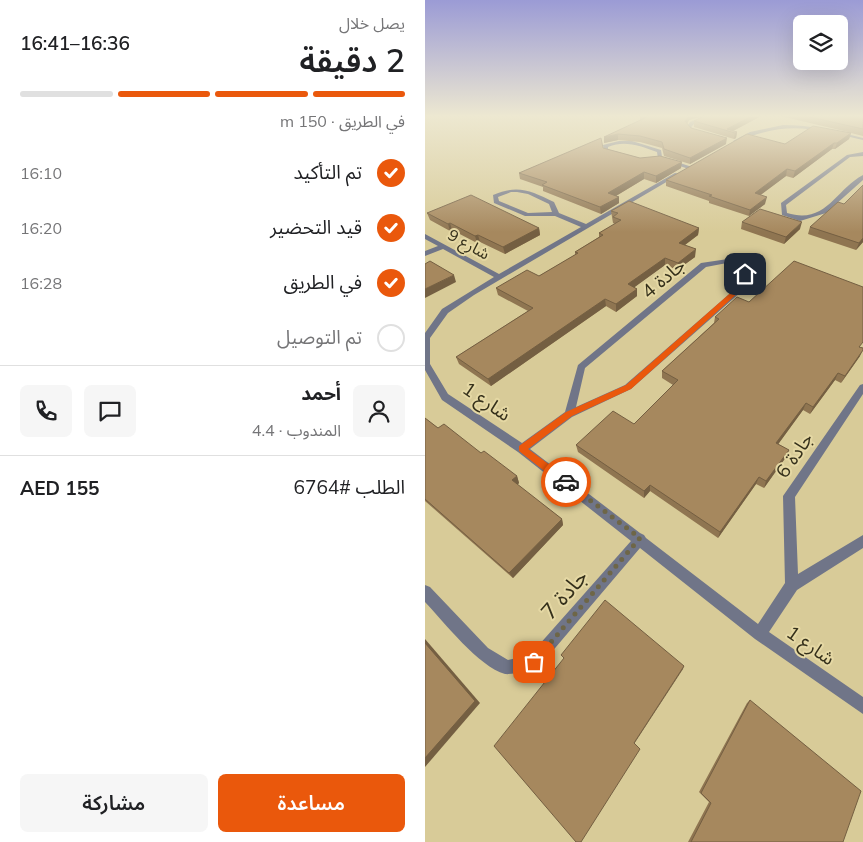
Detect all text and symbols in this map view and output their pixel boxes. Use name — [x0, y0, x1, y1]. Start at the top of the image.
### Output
text: يصل خلال — [339, 13, 405, 33]
map controls — [793, 15, 848, 70]
button: layers — [793, 15, 848, 70]
text: 16:36–16:41 — [20, 31, 130, 55]
text: 2 دقيقة — [300, 40, 405, 80]
text: في الطريق · 150 m — [280, 111, 405, 131]
icon: check — [377, 159, 405, 187]
text: تم التأكيد — [294, 160, 362, 184]
text: 16:10 — [20, 163, 62, 183]
icon: check — [377, 214, 405, 242]
text: قيد التحضير — [270, 215, 362, 239]
text: 16:20 — [20, 218, 62, 238]
street label: شارع 9 — [443, 224, 494, 266]
street label: جادة 4 — [636, 253, 690, 303]
pin — [724, 253, 766, 295]
icon: home — [731, 260, 759, 288]
icon: check — [377, 269, 405, 297]
text: في الطريق — [284, 270, 362, 294]
text: 16:28 — [20, 273, 62, 293]
text: تم التوصيل — [277, 325, 362, 349]
street label: شارع 1 — [457, 376, 516, 428]
text: أحمد — [301, 381, 341, 405]
button: phone — [20, 385, 72, 437]
button: chat — [84, 385, 136, 437]
button: person — [353, 385, 405, 437]
text: المندوب · 4.4 — [252, 420, 341, 440]
street label: جادة 6 — [770, 428, 818, 482]
courier — [541, 457, 591, 507]
icon: car — [552, 468, 580, 496]
text: الطلب #6764 — [294, 475, 405, 499]
text: AED 155 — [20, 476, 99, 500]
street label: جادة 7 — [535, 563, 594, 625]
street label: شارع 1 — [781, 620, 840, 672]
pin — [513, 641, 555, 683]
icon: bag — [520, 648, 548, 676]
button: مشاركة — [20, 774, 208, 832]
button: مساعدة — [218, 774, 405, 832]

